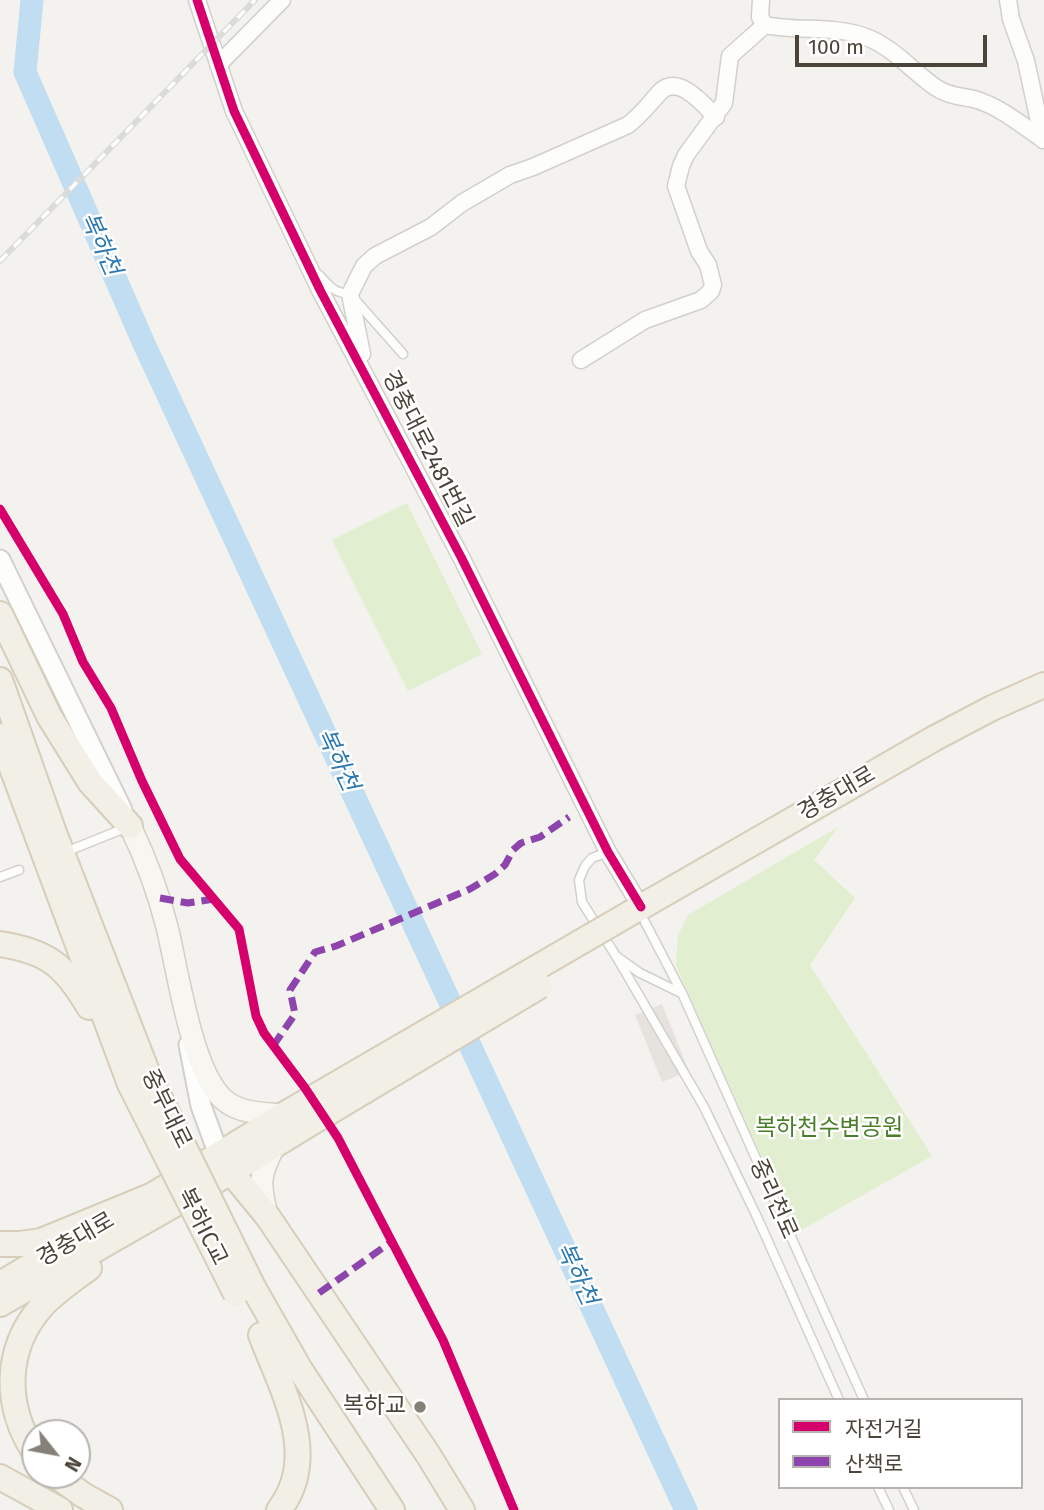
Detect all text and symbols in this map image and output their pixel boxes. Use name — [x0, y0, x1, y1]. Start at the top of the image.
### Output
scale bar — [799, 21, 992, 65]
text: 100 m — [808, 34, 864, 60]
water label: 복하천 — [73, 208, 127, 280]
street label: 경충대로2481번길 — [376, 366, 478, 532]
water label: 복하천 — [310, 724, 364, 796]
street label: 경충대로 — [793, 761, 881, 827]
street label: 중부대로 — [135, 1065, 197, 1153]
park label: 복하천수변공원 — [755, 1115, 903, 1143]
street label: 중리천로 — [743, 1155, 803, 1243]
street label: 복하IC교 — [171, 1184, 233, 1270]
street label: 경충대로 — [32, 1207, 120, 1273]
water label: 복하천 — [549, 1238, 603, 1310]
place label: 복하교 — [343, 1393, 406, 1421]
legend — [778, 1398, 1023, 1489]
marker: 복하교 — [412, 1399, 428, 1415]
text: 자전거길 — [845, 1416, 922, 1442]
north arrow — [21, 1419, 91, 1489]
text: 산책로 — [845, 1451, 903, 1477]
text: N — [60, 1453, 86, 1475]

